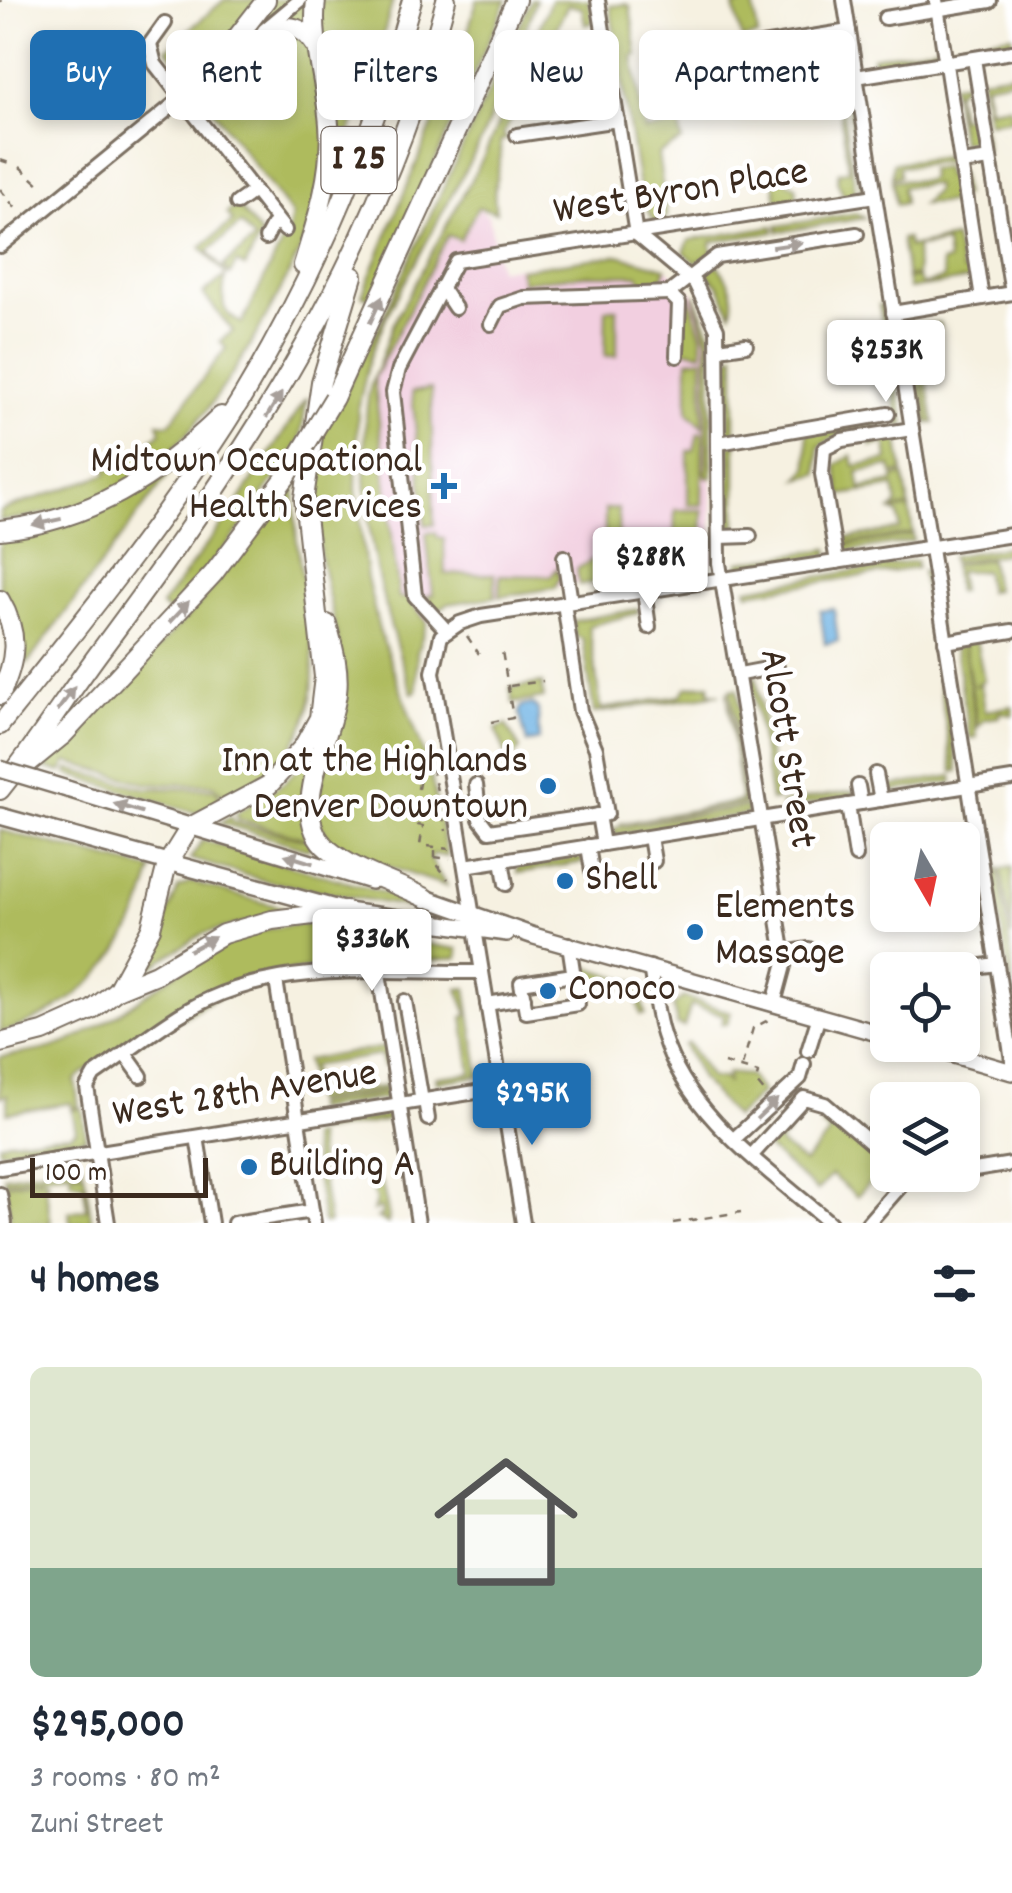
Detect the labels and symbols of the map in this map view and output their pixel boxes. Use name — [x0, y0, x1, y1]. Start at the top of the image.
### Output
road number: I 25 — [322, 127, 396, 193]
street label: West Byron Place — [550, 146, 812, 242]
one-way arrow — [772, 237, 804, 253]
one-way arrow — [367, 296, 384, 325]
pin: $253K — [816, 320, 956, 405]
one-way arrow — [264, 391, 282, 419]
place label: Midtown Occupational Health Services — [90, 435, 422, 538]
marker: Midtown Occupational Health Services — [431, 473, 457, 499]
one-way arrow — [31, 515, 62, 531]
pin: $288K — [580, 527, 720, 612]
one-way arrow — [167, 600, 189, 625]
street label: Alcott Street — [741, 645, 829, 853]
one-way arrow — [56, 685, 75, 712]
place label: Inn at the Highlands Denver Downtown — [221, 735, 528, 838]
marker: Inn at the Highlands Denver Downtown — [537, 775, 559, 797]
one-way arrow — [113, 799, 143, 814]
north arrow — [870, 822, 980, 932]
one-way arrow — [283, 851, 314, 866]
place label: Shell — [585, 853, 658, 910]
marker: Shell — [554, 870, 576, 892]
place label: Elements Massage — [715, 881, 855, 984]
pin: $336K — [302, 909, 442, 994]
marker: Elements Massage — [684, 921, 706, 943]
one-way arrow — [188, 936, 217, 953]
place label: Conoco — [568, 963, 676, 1020]
marker: Conoco — [537, 980, 559, 1002]
street label: West 28th Avenue — [109, 1047, 381, 1145]
pin: $295K — [462, 1063, 602, 1148]
one-way arrow — [755, 1097, 779, 1120]
place label: Building A — [269, 1139, 415, 1196]
scale bar — [30, 1153, 208, 1198]
marker: Building A — [238, 1156, 260, 1178]

